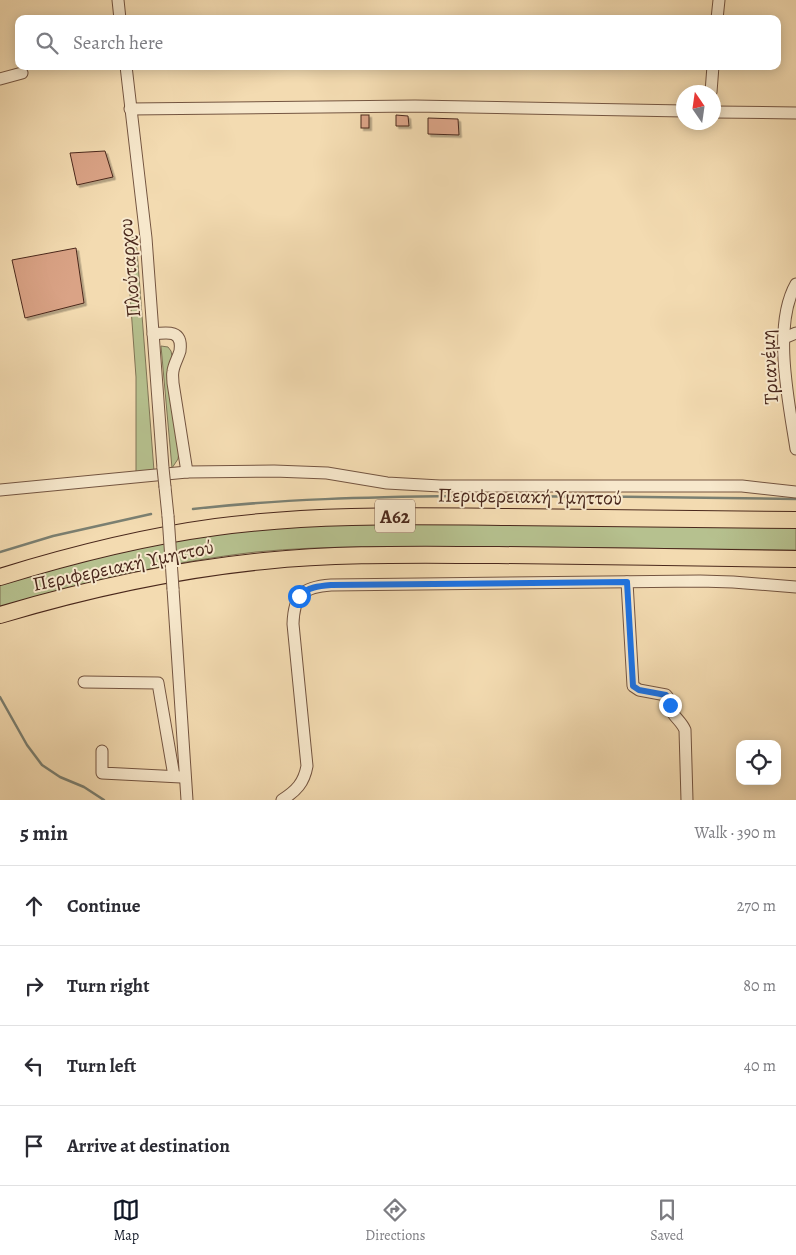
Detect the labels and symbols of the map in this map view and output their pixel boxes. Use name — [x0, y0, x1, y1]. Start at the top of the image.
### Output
north arrow — [676, 85, 721, 130]
street label: Πλούταρχου — [112, 217, 147, 319]
street label: Τριανέμη — [754, 329, 785, 405]
street label: Περιφερειακή Υμηττού — [438, 481, 622, 512]
road number: Α62 — [375, 500, 415, 532]
street label: Περιφερειακή Υμηττού — [30, 533, 216, 598]
route start — [288, 585, 311, 608]
route end — [659, 694, 682, 717]

